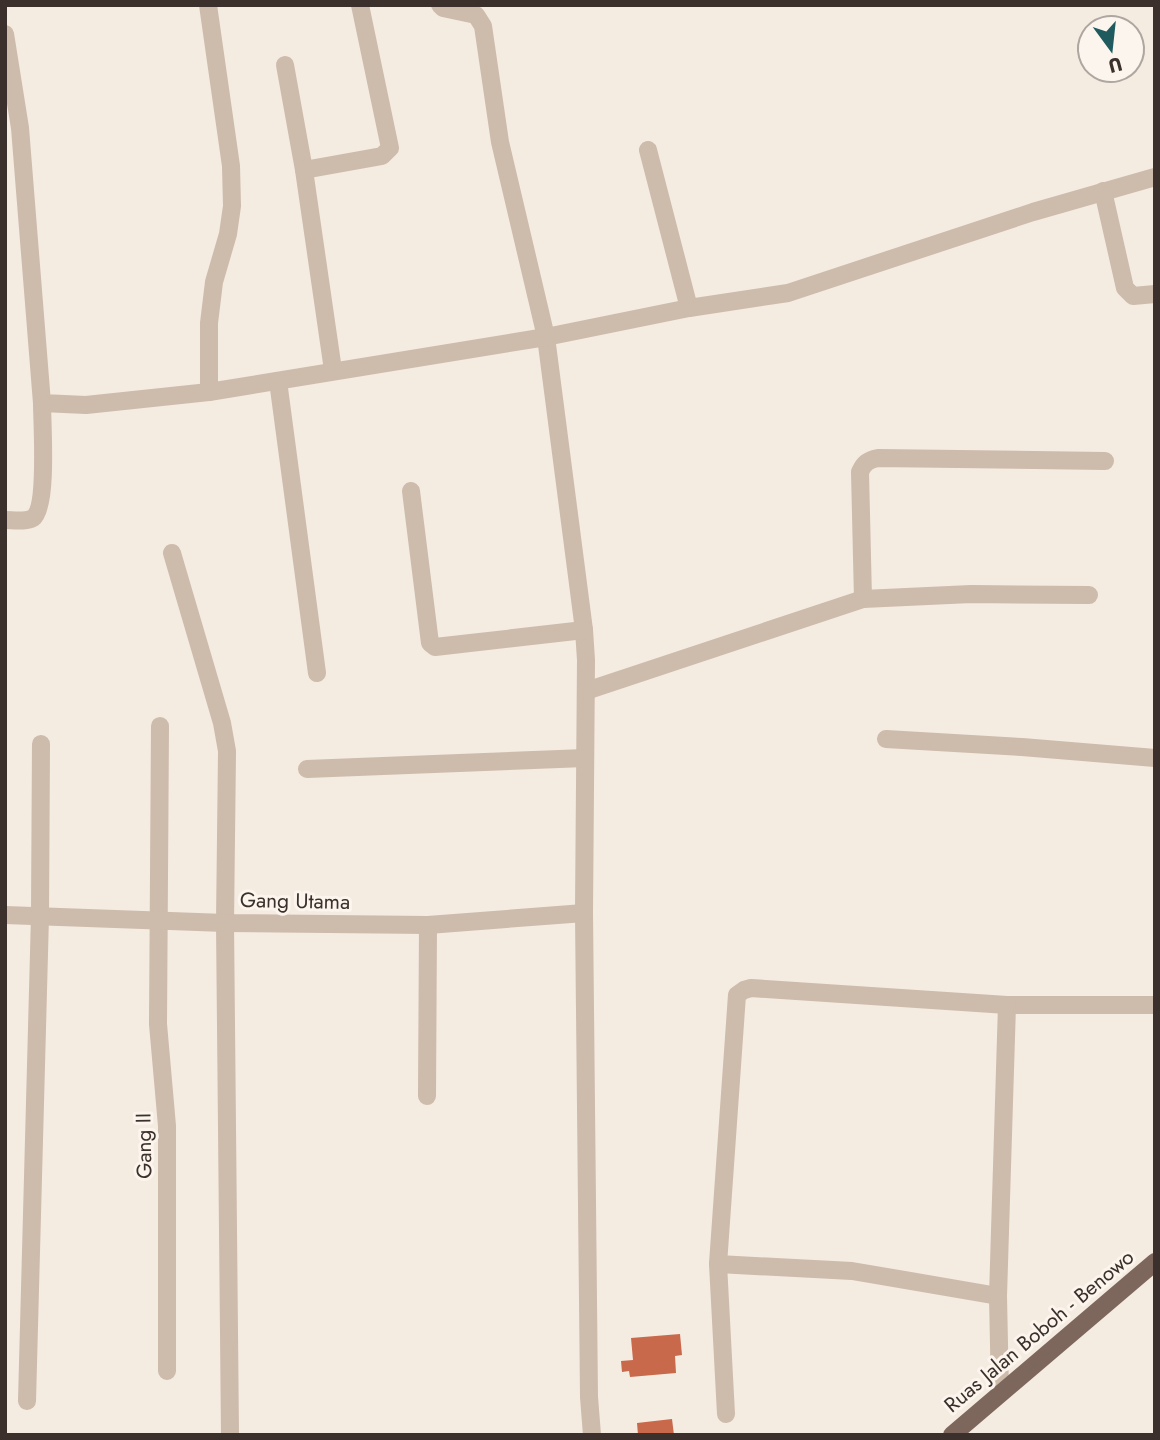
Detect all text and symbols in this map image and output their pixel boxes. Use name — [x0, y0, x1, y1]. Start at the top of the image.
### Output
north arrow — [1076, 14, 1146, 84]
text: U — [1105, 50, 1125, 80]
street label: Gang Utama — [240, 885, 350, 917]
street label: Gang II — [128, 1113, 160, 1179]
street label: Ruas Jalan Boboh - Benowo — [937, 1242, 1141, 1420]

